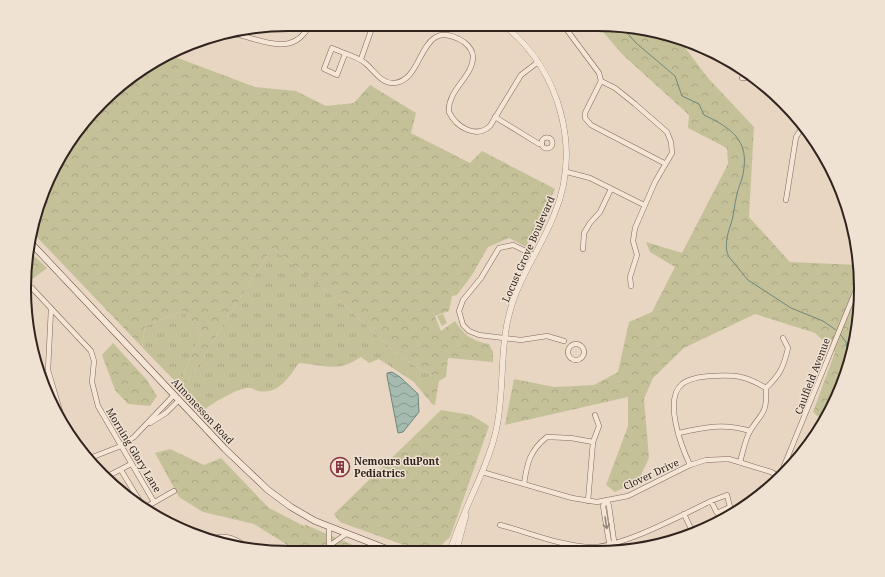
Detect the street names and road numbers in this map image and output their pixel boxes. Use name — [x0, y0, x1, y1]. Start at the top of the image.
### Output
street label: Locust Grove Boulevard — [498, 194, 558, 304]
street label: Caulfield Avenue — [791, 336, 833, 416]
street label: Almonesson Road — [169, 375, 237, 447]
street label: Morning Glory Lane — [103, 405, 165, 495]
street label: Clover Drive — [621, 455, 681, 493]

